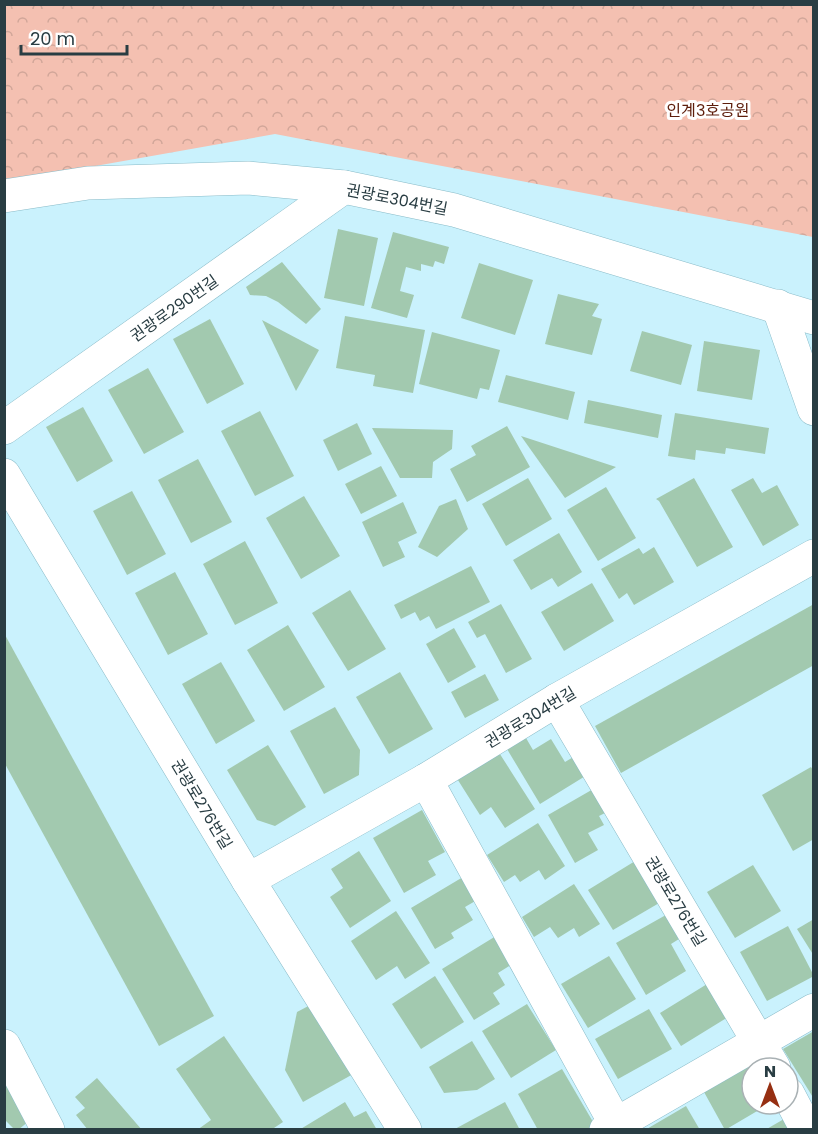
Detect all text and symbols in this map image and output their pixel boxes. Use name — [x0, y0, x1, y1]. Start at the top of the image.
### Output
scale bar — [21, 18, 128, 56]
text: 20 m — [30, 26, 75, 51]
park label: 인계3호공원 — [666, 99, 750, 122]
street label: 권광로304번길 — [344, 178, 450, 221]
street label: 권광로290번길 — [126, 269, 223, 347]
street label: 권광로304번길 — [480, 681, 580, 754]
street label: 권광로276번길 — [166, 755, 238, 854]
street label: 권광로276번길 — [640, 852, 712, 951]
north arrow — [740, 1056, 800, 1116]
text: N — [764, 1060, 776, 1083]

